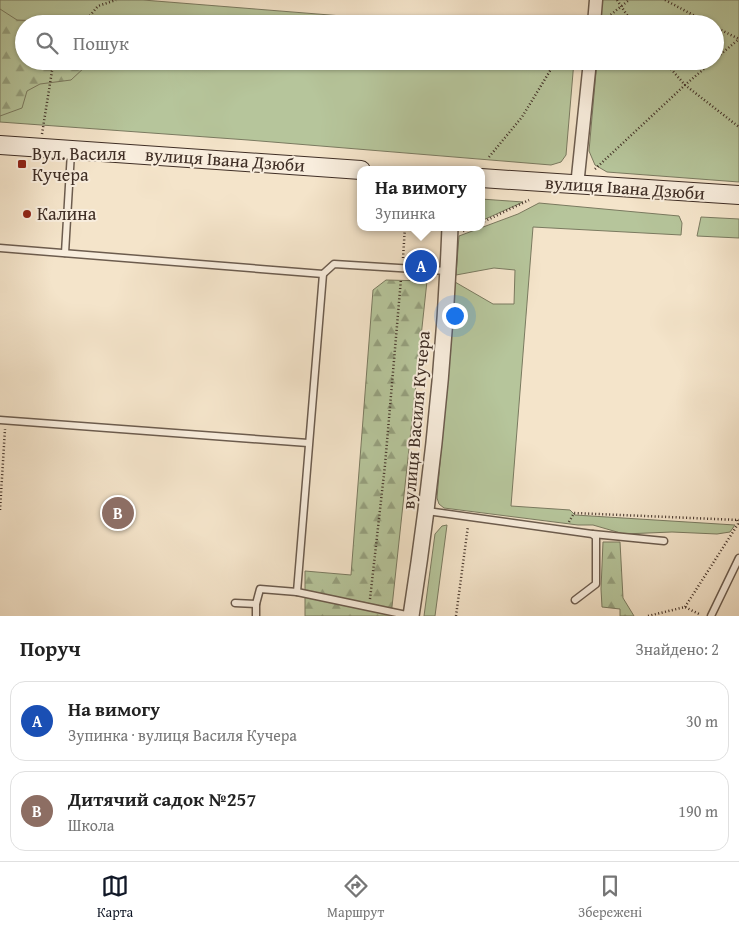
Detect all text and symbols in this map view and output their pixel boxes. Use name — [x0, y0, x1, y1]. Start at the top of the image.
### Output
search box — [15, 15, 724, 70]
icon: search — [33, 29, 61, 57]
text: Пошук — [73, 29, 129, 57]
place label: Вул. Василя Кучера — [32, 140, 126, 188]
street label: вулиця Івана Дзюби — [144, 140, 306, 179]
marker: Вул. Василя Кучера — [16, 158, 28, 170]
popup — [357, 166, 485, 231]
street label: вулиця Івана Дзюби — [544, 168, 706, 207]
text: На вимогу — [375, 173, 467, 201]
place label: Калина — [37, 200, 97, 227]
text: Зупинка — [375, 201, 435, 225]
marker: Калина — [21, 208, 33, 220]
pin: A — [405, 247, 437, 285]
your location — [442, 303, 468, 329]
street label: вулиця Василя Кучера — [394, 329, 437, 510]
pin: B — [102, 494, 134, 532]
text: Поруч — [20, 633, 81, 664]
text: Знайдено: 2 — [636, 637, 719, 661]
text: На вимогу — [68, 695, 160, 723]
text: A — [32, 709, 42, 733]
text: 30 m — [686, 709, 718, 733]
text: Зупинка · вулиця Василя Кучера — [68, 723, 297, 747]
text: Дитячий садок №257 — [68, 785, 256, 813]
text: B — [32, 799, 42, 823]
text: 190 m — [678, 799, 718, 823]
text: Школа — [68, 813, 114, 837]
tab: Карта — [97, 872, 133, 922]
tab: Маршрут — [327, 872, 384, 922]
tab: Збережені — [578, 872, 642, 922]

